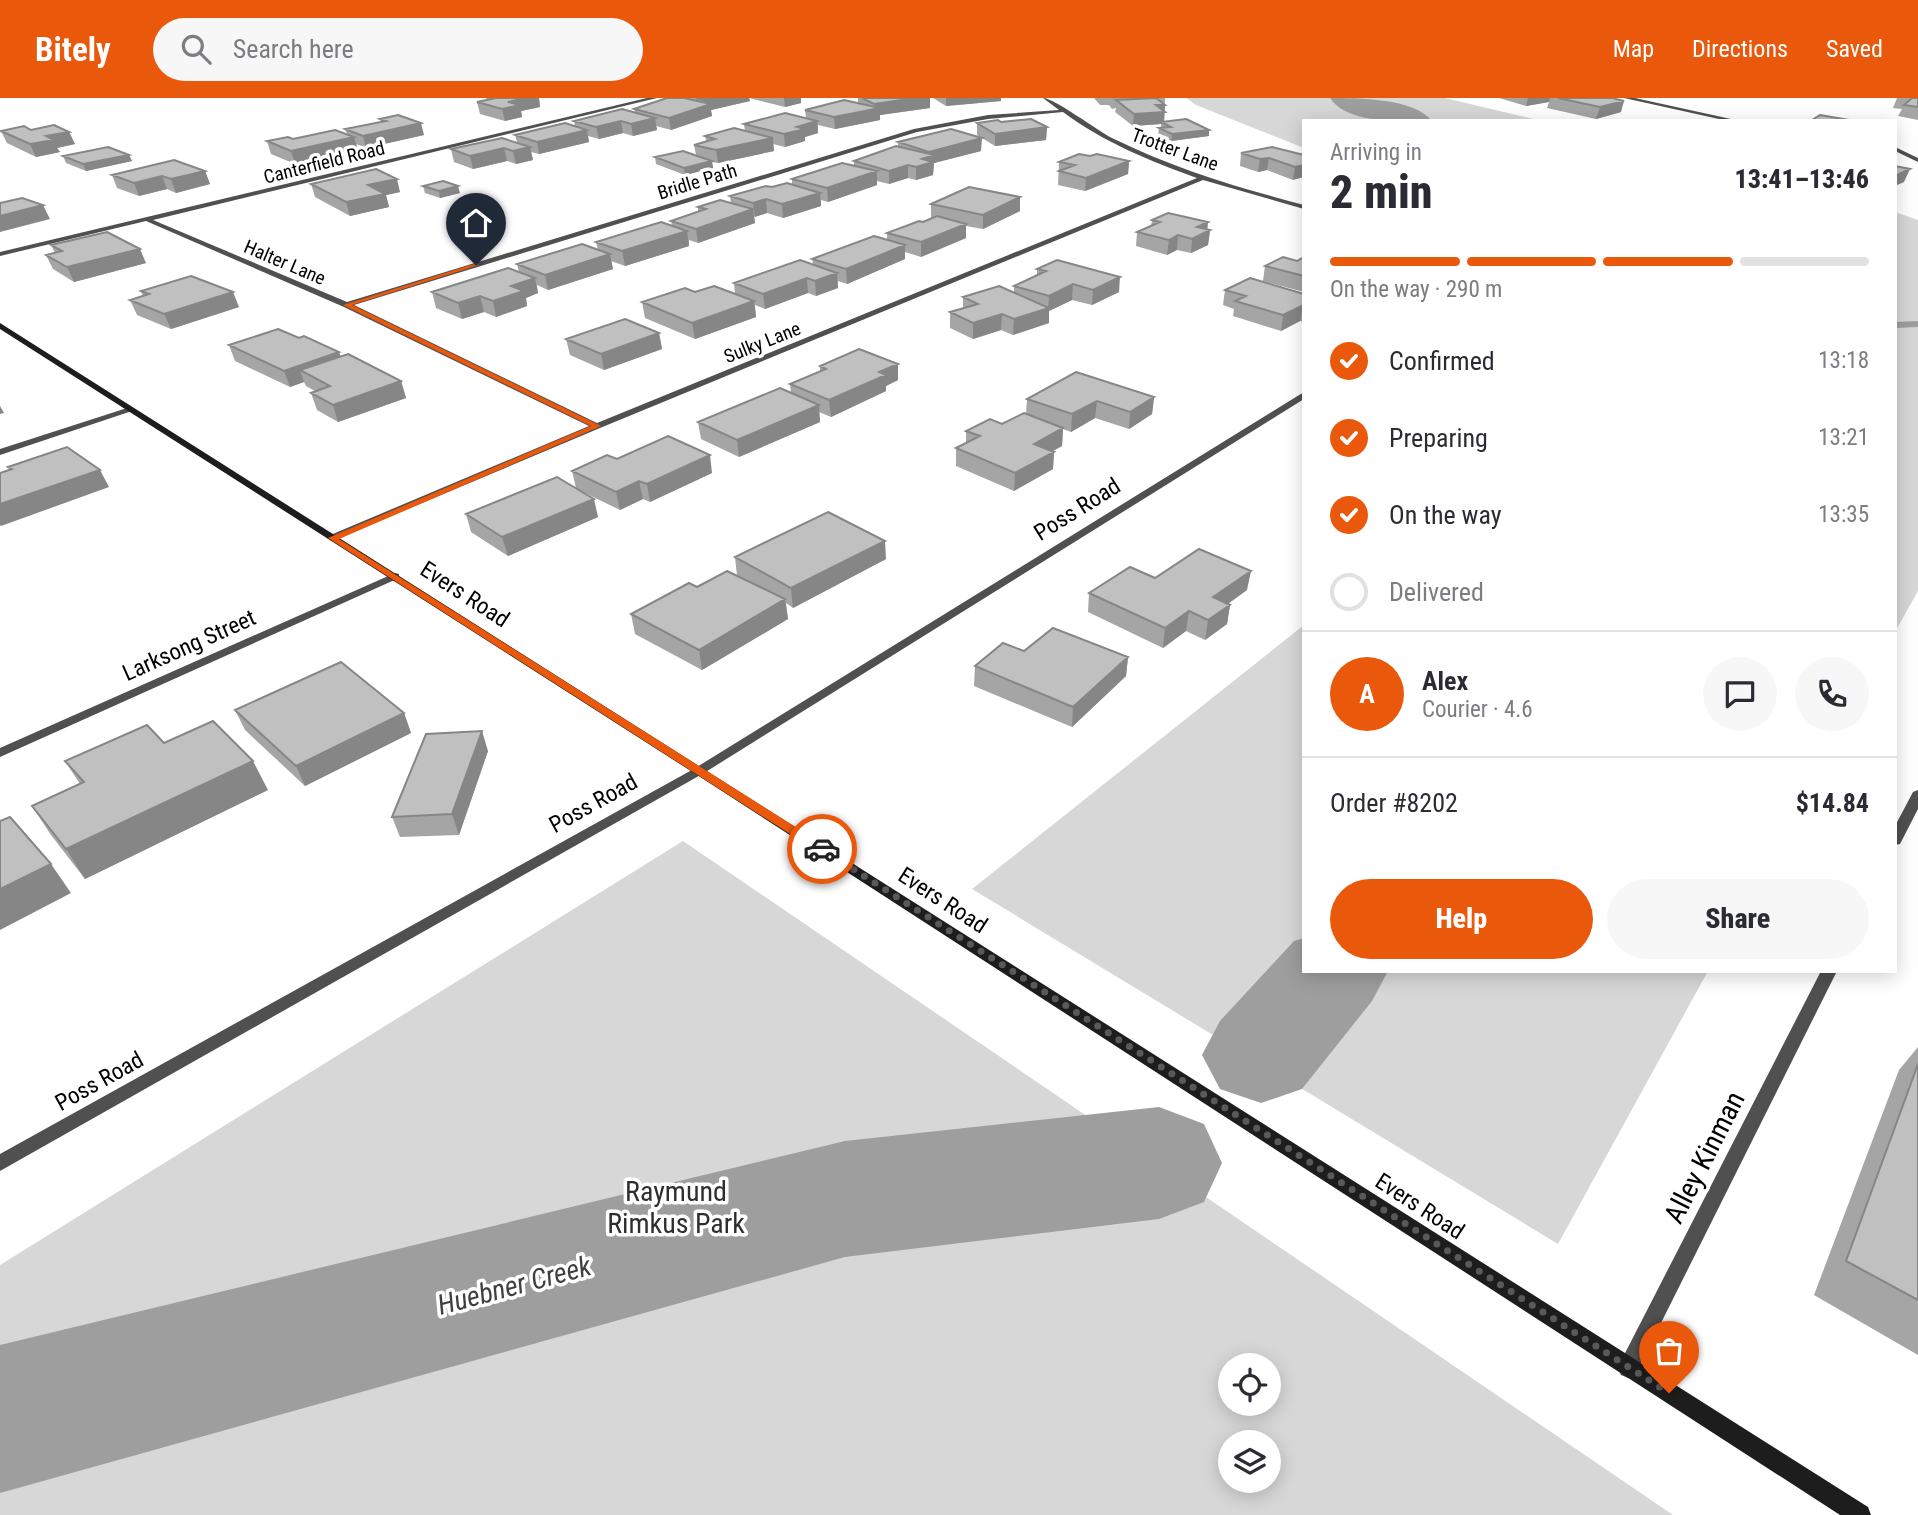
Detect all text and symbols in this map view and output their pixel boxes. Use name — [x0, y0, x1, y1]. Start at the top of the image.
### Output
search box — [153, 18, 643, 81]
text: Bitely — [35, 30, 111, 69]
icon: search — [177, 30, 215, 68]
text: Search here — [233, 34, 354, 64]
text: Map — [1613, 35, 1654, 63]
text: Directions — [1692, 35, 1788, 63]
text: Saved — [1826, 35, 1883, 63]
street label: Trotter Lane — [1128, 123, 1222, 176]
street label: Canterfield Road — [261, 136, 387, 189]
text: Arriving in — [1330, 139, 1422, 166]
street label: Bridle Path — [655, 159, 740, 204]
text: 13:41–13:46 — [1735, 164, 1869, 194]
text: 2 min — [1330, 165, 1433, 219]
pin — [446, 193, 506, 265]
icon: home — [457, 204, 495, 242]
street label: Halter Lane — [241, 235, 329, 290]
text: On the way · 290 m — [1330, 276, 1502, 303]
street label: Sulky Lane — [721, 317, 804, 368]
icon: check — [1330, 342, 1368, 380]
text: Confirmed — [1389, 346, 1495, 376]
text: 13:18 — [1818, 347, 1869, 374]
icon: check — [1330, 419, 1368, 457]
text: Preparing — [1389, 423, 1488, 453]
text: 13:21 — [1818, 424, 1869, 451]
street label: Poss Road — [1029, 472, 1125, 546]
icon: check — [1330, 496, 1368, 534]
text: On the way — [1389, 500, 1502, 530]
text: 13:35 — [1818, 501, 1869, 528]
street label: Evers Road — [415, 556, 514, 633]
text: Delivered — [1389, 577, 1484, 607]
street label: Larksong Street — [118, 604, 260, 687]
button: chat — [1703, 657, 1777, 731]
button: phone — [1795, 657, 1869, 731]
text: Alex — [1422, 666, 1468, 696]
text: A — [1359, 679, 1375, 709]
text: Courier · 4.6 — [1422, 696, 1533, 723]
street label: Poss Road — [544, 768, 642, 839]
text: Order #8202 — [1330, 788, 1458, 818]
text: $14.84 — [1796, 788, 1869, 818]
courier — [787, 814, 857, 884]
icon: car — [803, 830, 841, 868]
street label: Evers Road — [893, 862, 992, 939]
button: Help — [1330, 879, 1593, 959]
button: Share — [1607, 879, 1869, 959]
street label: Poss Road — [50, 1046, 148, 1117]
street label: Alley Kinman — [1657, 1086, 1752, 1229]
street label: Evers Road — [1370, 1168, 1469, 1245]
park label: Raymund Rimkus Park — [607, 1175, 745, 1240]
water label: Huebner Creek — [434, 1249, 595, 1322]
pin — [1639, 1321, 1699, 1393]
icon: bag — [1650, 1332, 1688, 1370]
map controls — [1218, 1353, 1281, 1493]
button: locate — [1218, 1353, 1281, 1416]
button: layers — [1218, 1430, 1281, 1493]

